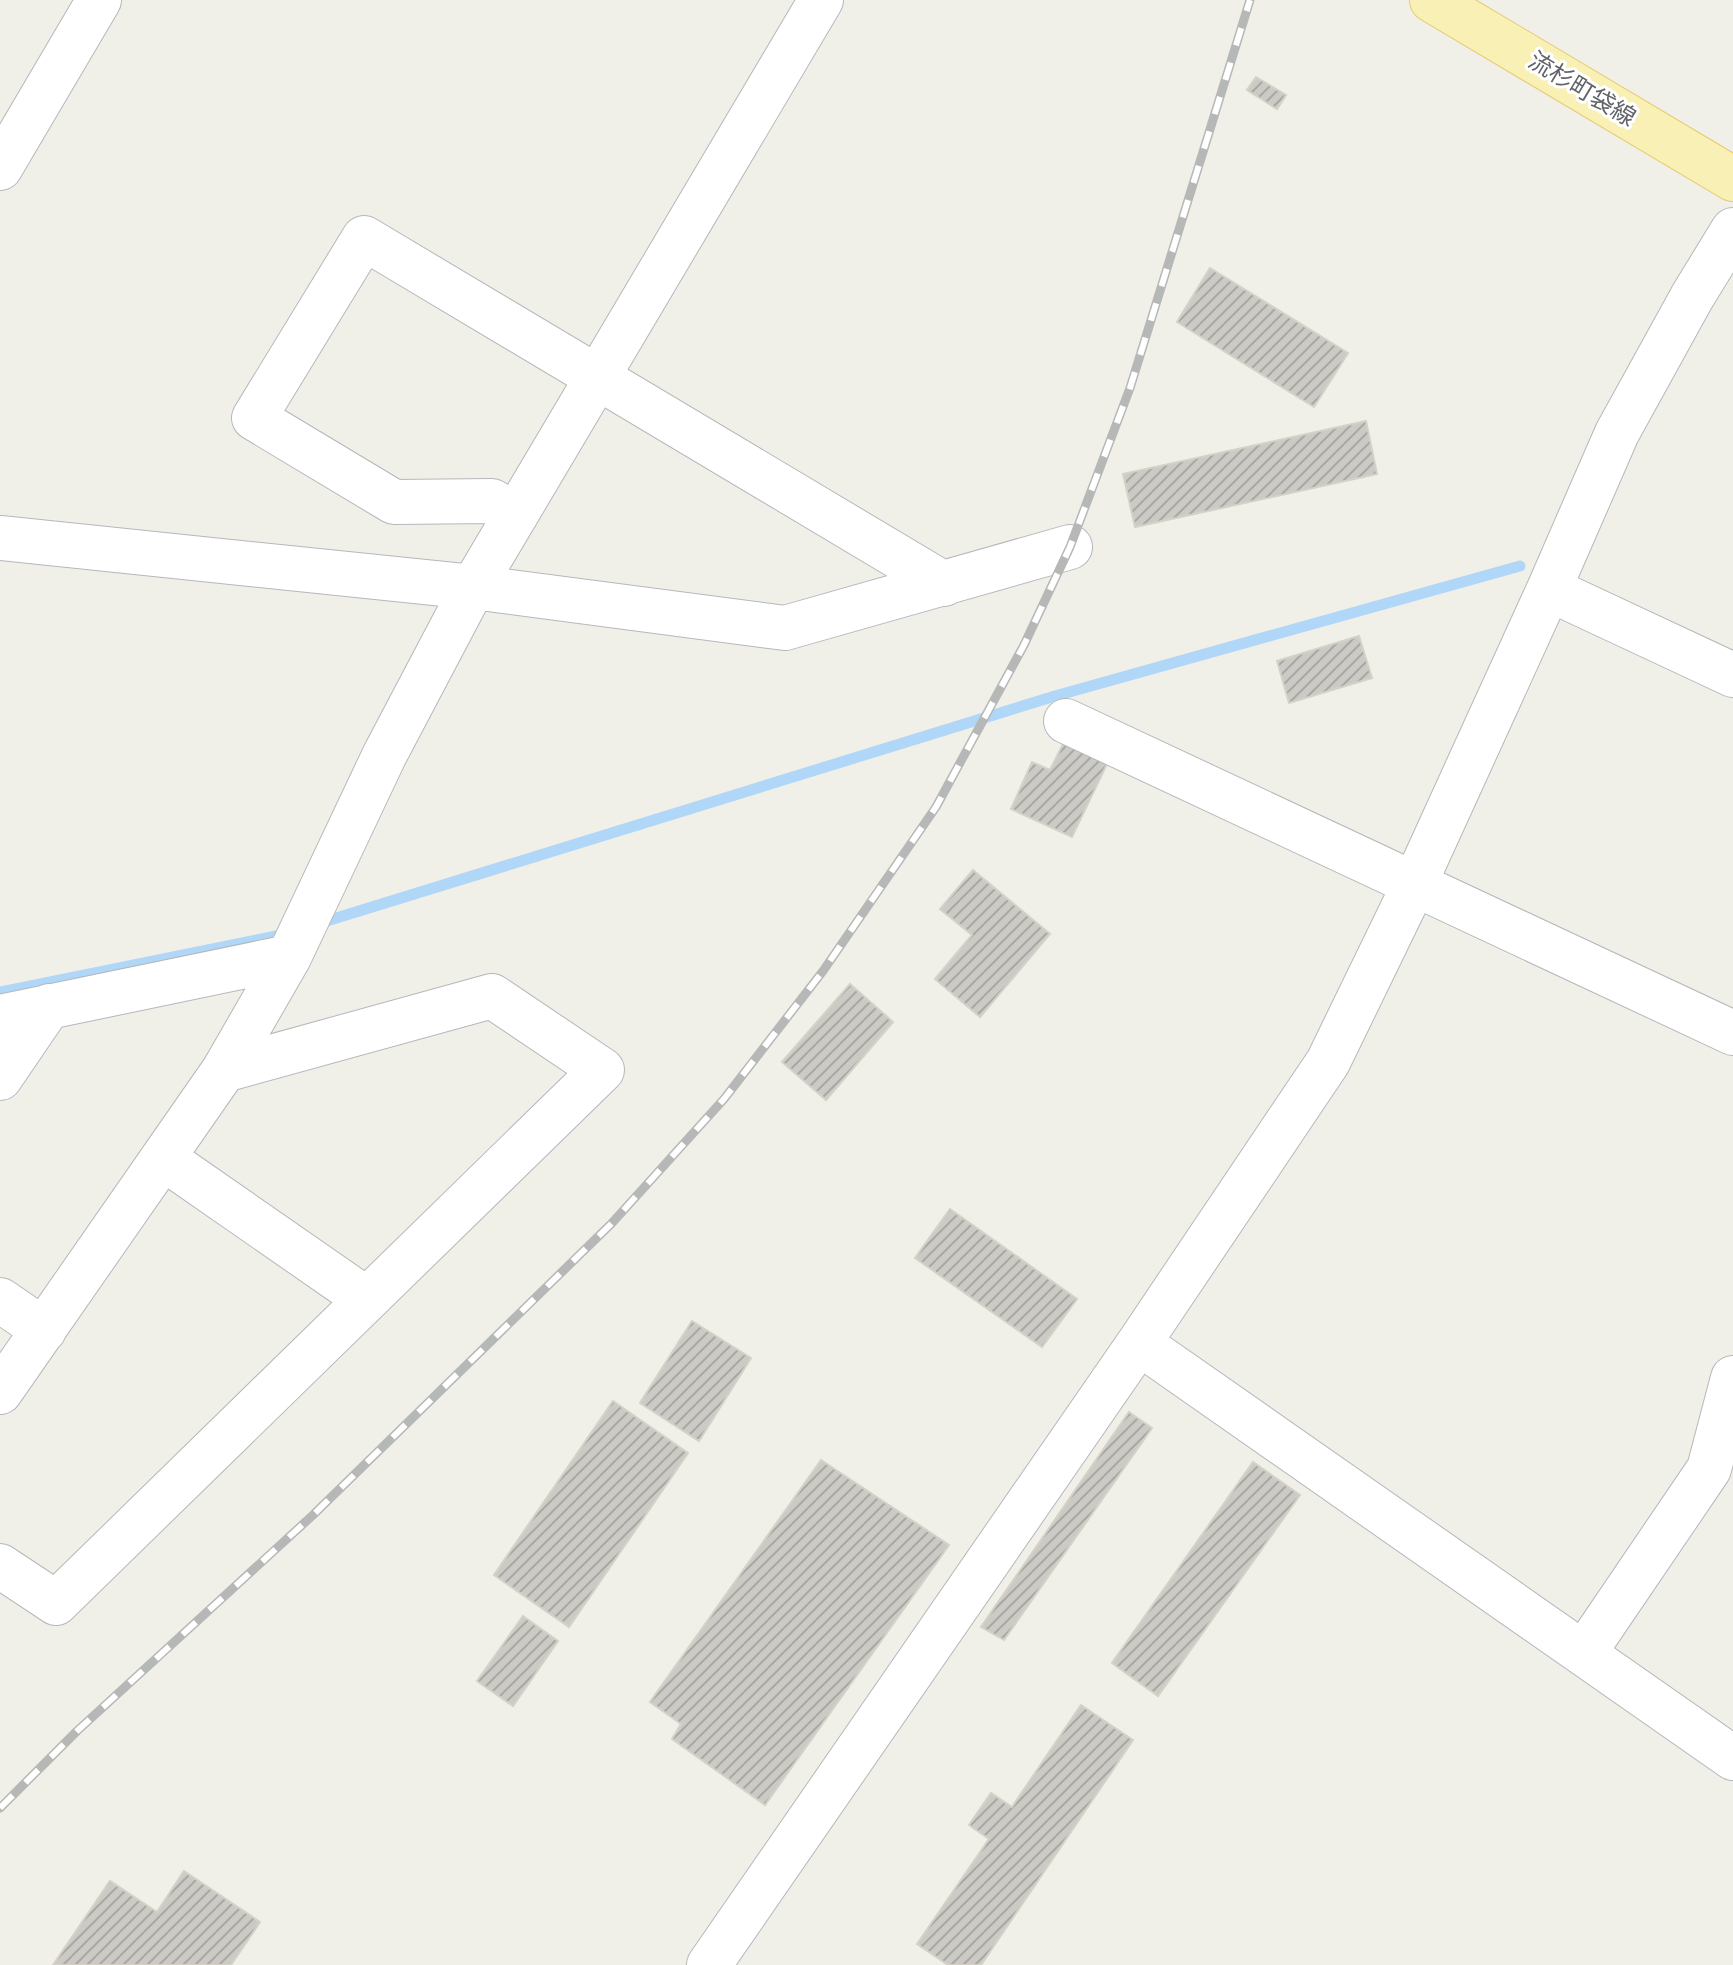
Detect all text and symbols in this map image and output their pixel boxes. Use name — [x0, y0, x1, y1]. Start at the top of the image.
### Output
street label: 流杉町袋線 — [1523, 46, 1641, 132]

